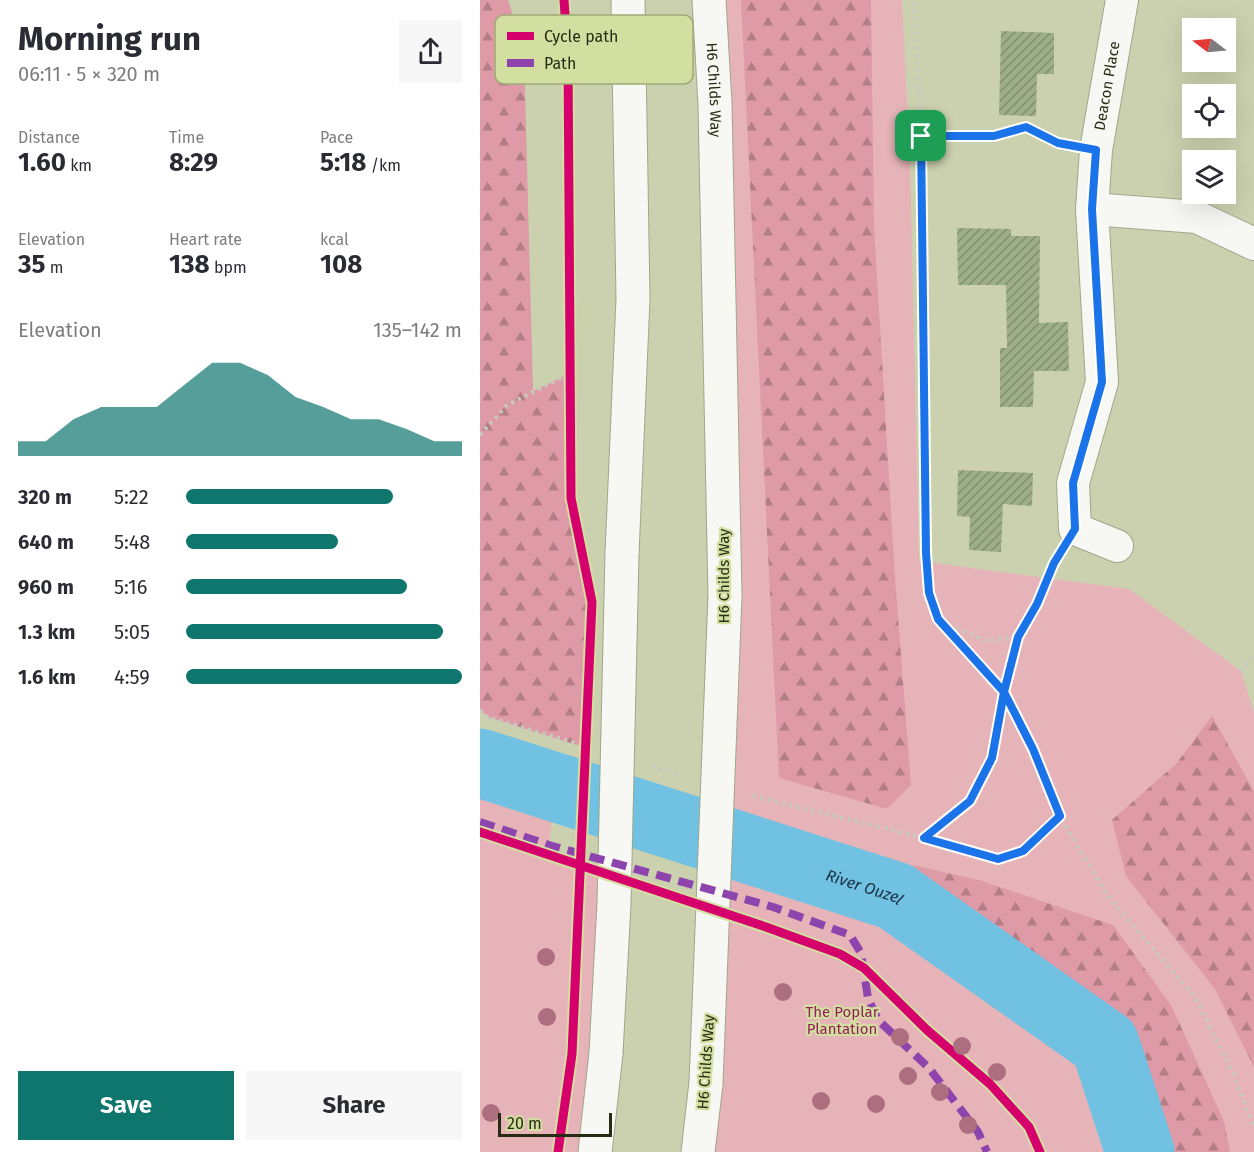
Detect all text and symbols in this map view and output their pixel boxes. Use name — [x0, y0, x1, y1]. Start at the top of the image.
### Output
legend — [495, 15, 693, 84]
north arrow — [1182, 18, 1236, 72]
map controls — [1182, 18, 1236, 204]
text: Morning run — [18, 19, 201, 59]
button: share — [399, 20, 462, 83]
text: Cycle path — [544, 27, 618, 46]
street label: Deacon Place — [1091, 40, 1124, 132]
street label: H6 Childs Way — [702, 42, 725, 138]
text: Path — [544, 54, 576, 73]
text: 06:11 · 5 × 320 m — [18, 62, 160, 86]
button: locate — [1182, 84, 1236, 138]
pin — [895, 110, 946, 161]
icon: arrive — [904, 119, 937, 152]
text: Distance — [18, 128, 80, 147]
text: Time — [169, 128, 204, 147]
text: Pace — [320, 128, 353, 147]
text: 1.60 — [18, 147, 66, 178]
text: 8:29 — [169, 147, 218, 178]
text: 5:18 — [320, 147, 366, 178]
button: layers — [1182, 150, 1236, 204]
text: km — [66, 156, 92, 175]
text: /km — [366, 156, 401, 175]
text: Elevation — [18, 230, 85, 249]
text: Heart rate — [169, 230, 242, 249]
text: kcal — [320, 230, 349, 249]
text: 35 — [18, 249, 45, 280]
text: 138 — [169, 249, 210, 280]
text: 108 — [320, 249, 362, 280]
text: m — [45, 258, 63, 277]
text: bpm — [210, 258, 247, 277]
text: Elevation — [18, 318, 102, 342]
text: 135–142 m — [373, 318, 462, 342]
text: 320 m — [18, 485, 72, 509]
text: 5:22 — [114, 485, 149, 509]
street label: H6 Childs Way — [715, 528, 733, 623]
text: 640 m — [18, 530, 74, 554]
text: 5:48 — [114, 530, 150, 554]
text: 960 m — [18, 575, 74, 599]
text: 5:16 — [114, 575, 147, 599]
text: 1.3 km — [18, 620, 75, 644]
text: 5:05 — [114, 620, 150, 644]
text: 1.6 km — [18, 665, 76, 689]
text: 4:59 — [114, 665, 150, 689]
water label: River Ouzel — [824, 865, 907, 909]
park label: The Poplar Plantation — [806, 1003, 879, 1038]
street label: H6 Childs Way — [694, 1013, 718, 1110]
button: Save — [18, 1071, 234, 1140]
button: Share — [246, 1071, 462, 1140]
scale bar — [498, 1110, 612, 1138]
text: 20 m — [507, 1114, 542, 1133]

